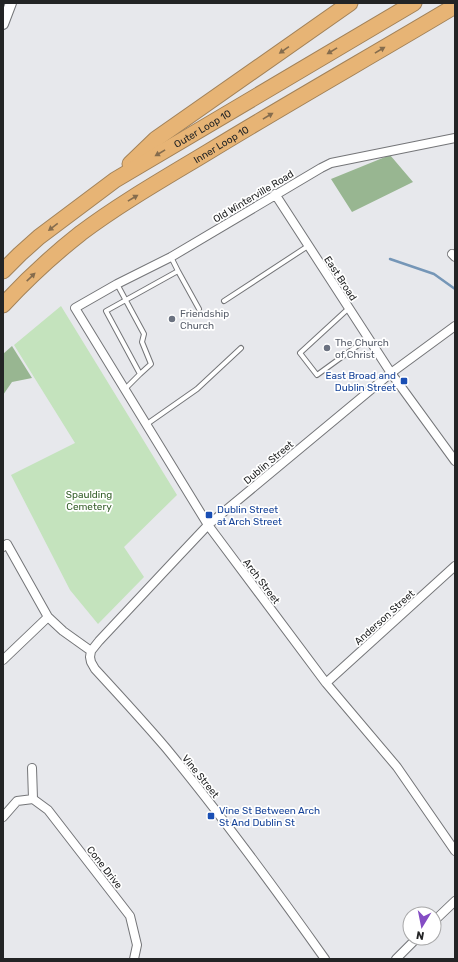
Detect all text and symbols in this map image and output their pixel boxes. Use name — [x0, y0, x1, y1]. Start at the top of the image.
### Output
one-way arrow — [279, 46, 289, 54]
one-way arrow — [375, 46, 385, 54]
one-way arrow — [326, 48, 338, 55]
street label: Outer Loop 10 — [172, 108, 234, 151]
one-way arrow — [262, 113, 274, 120]
street label: Inner Loop 10 — [192, 124, 251, 166]
one-way arrow — [154, 150, 166, 157]
street label: Old Winterville Road — [211, 168, 296, 226]
one-way arrow — [128, 194, 138, 202]
one-way arrow — [47, 222, 58, 231]
street label: East Broad — [321, 254, 359, 303]
one-way arrow — [26, 273, 36, 282]
place label: Friendship Church — [180, 308, 229, 332]
marker: Friendship Church — [167, 314, 177, 324]
place label: The Church of Christ — [335, 337, 389, 361]
marker: The Church of Christ — [322, 343, 332, 353]
place label: East Broad and Dublin Street — [325, 370, 396, 394]
marker: East Broad and Dublin Street — [399, 376, 409, 386]
street label: Dublin Street — [241, 438, 296, 487]
park label: Spaulding Cemetery — [66, 489, 112, 513]
place label: Dublin Street at Arch Street — [217, 504, 282, 528]
marker: Dublin Street at Arch Street — [204, 510, 214, 520]
street label: Arch Street — [240, 557, 282, 607]
street label: Anderson Street — [352, 588, 417, 648]
street label: Vine Street — [179, 753, 221, 801]
place label: Vine St Between Arch St And Dublin St — [219, 805, 320, 829]
marker: Vine St Between Arch St And Dublin St — [206, 811, 216, 821]
street label: Cone Drive — [84, 844, 125, 892]
north arrow — [402, 906, 442, 946]
text: N — [415, 928, 425, 942]

